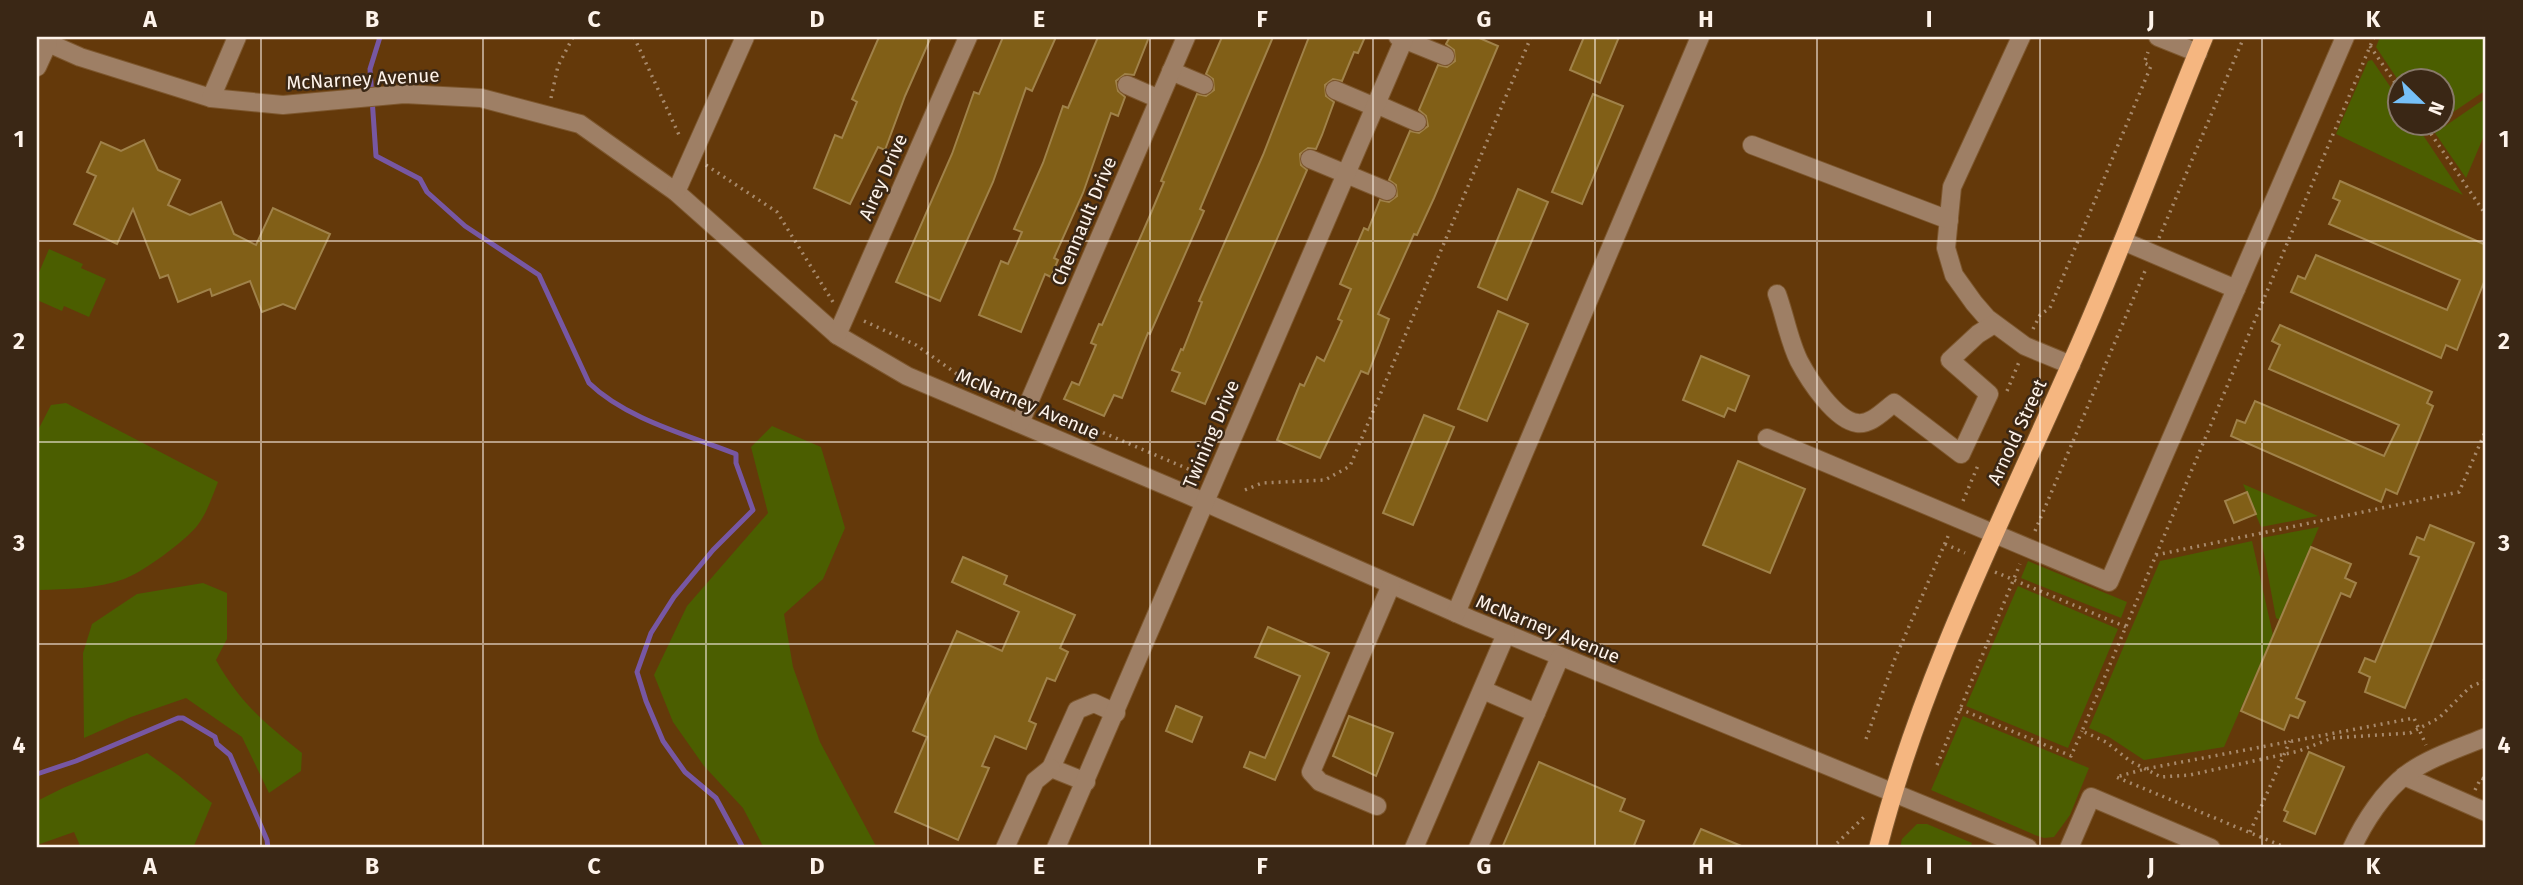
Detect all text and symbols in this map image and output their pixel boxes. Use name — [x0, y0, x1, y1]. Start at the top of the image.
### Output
text: A — [142, 5, 157, 33]
text: B — [365, 5, 379, 33]
text: C — [587, 5, 601, 33]
text: D — [810, 5, 825, 33]
text: E — [1033, 5, 1045, 33]
text: F — [1256, 5, 1268, 33]
text: G — [1477, 5, 1491, 33]
text: H — [1698, 5, 1714, 33]
text: I — [1926, 5, 1932, 33]
text: J — [2146, 5, 2155, 33]
text: K — [2366, 5, 2381, 33]
street label: McNarney Avenue — [286, 64, 440, 94]
north arrow — [2386, 66, 2456, 136]
text: N — [2423, 98, 2449, 119]
text: 1 — [14, 125, 24, 153]
text: 1 — [2499, 125, 2509, 153]
street label: Airey Drive — [854, 130, 912, 224]
street label: Chennault Drive — [1047, 153, 1121, 289]
text: 2 — [13, 327, 25, 355]
text: 2 — [2498, 327, 2510, 355]
street label: McNarney Avenue — [953, 363, 1103, 445]
street label: Arnold Street — [1983, 375, 2052, 488]
street label: Twining Drive — [1178, 376, 1244, 492]
text: 3 — [12, 529, 25, 557]
text: 3 — [2497, 529, 2510, 557]
street label: McNarney Avenue — [1473, 590, 1623, 668]
text: 4 — [13, 731, 26, 759]
text: 4 — [2498, 731, 2511, 759]
text: A — [142, 852, 157, 880]
text: B — [365, 852, 379, 880]
text: C — [587, 852, 601, 880]
text: D — [810, 852, 825, 880]
text: E — [1033, 852, 1045, 880]
text: F — [1256, 852, 1268, 880]
text: G — [1477, 852, 1491, 880]
text: H — [1698, 852, 1714, 880]
text: I — [1926, 852, 1932, 880]
text: J — [2146, 852, 2155, 880]
text: K — [2366, 852, 2381, 880]

